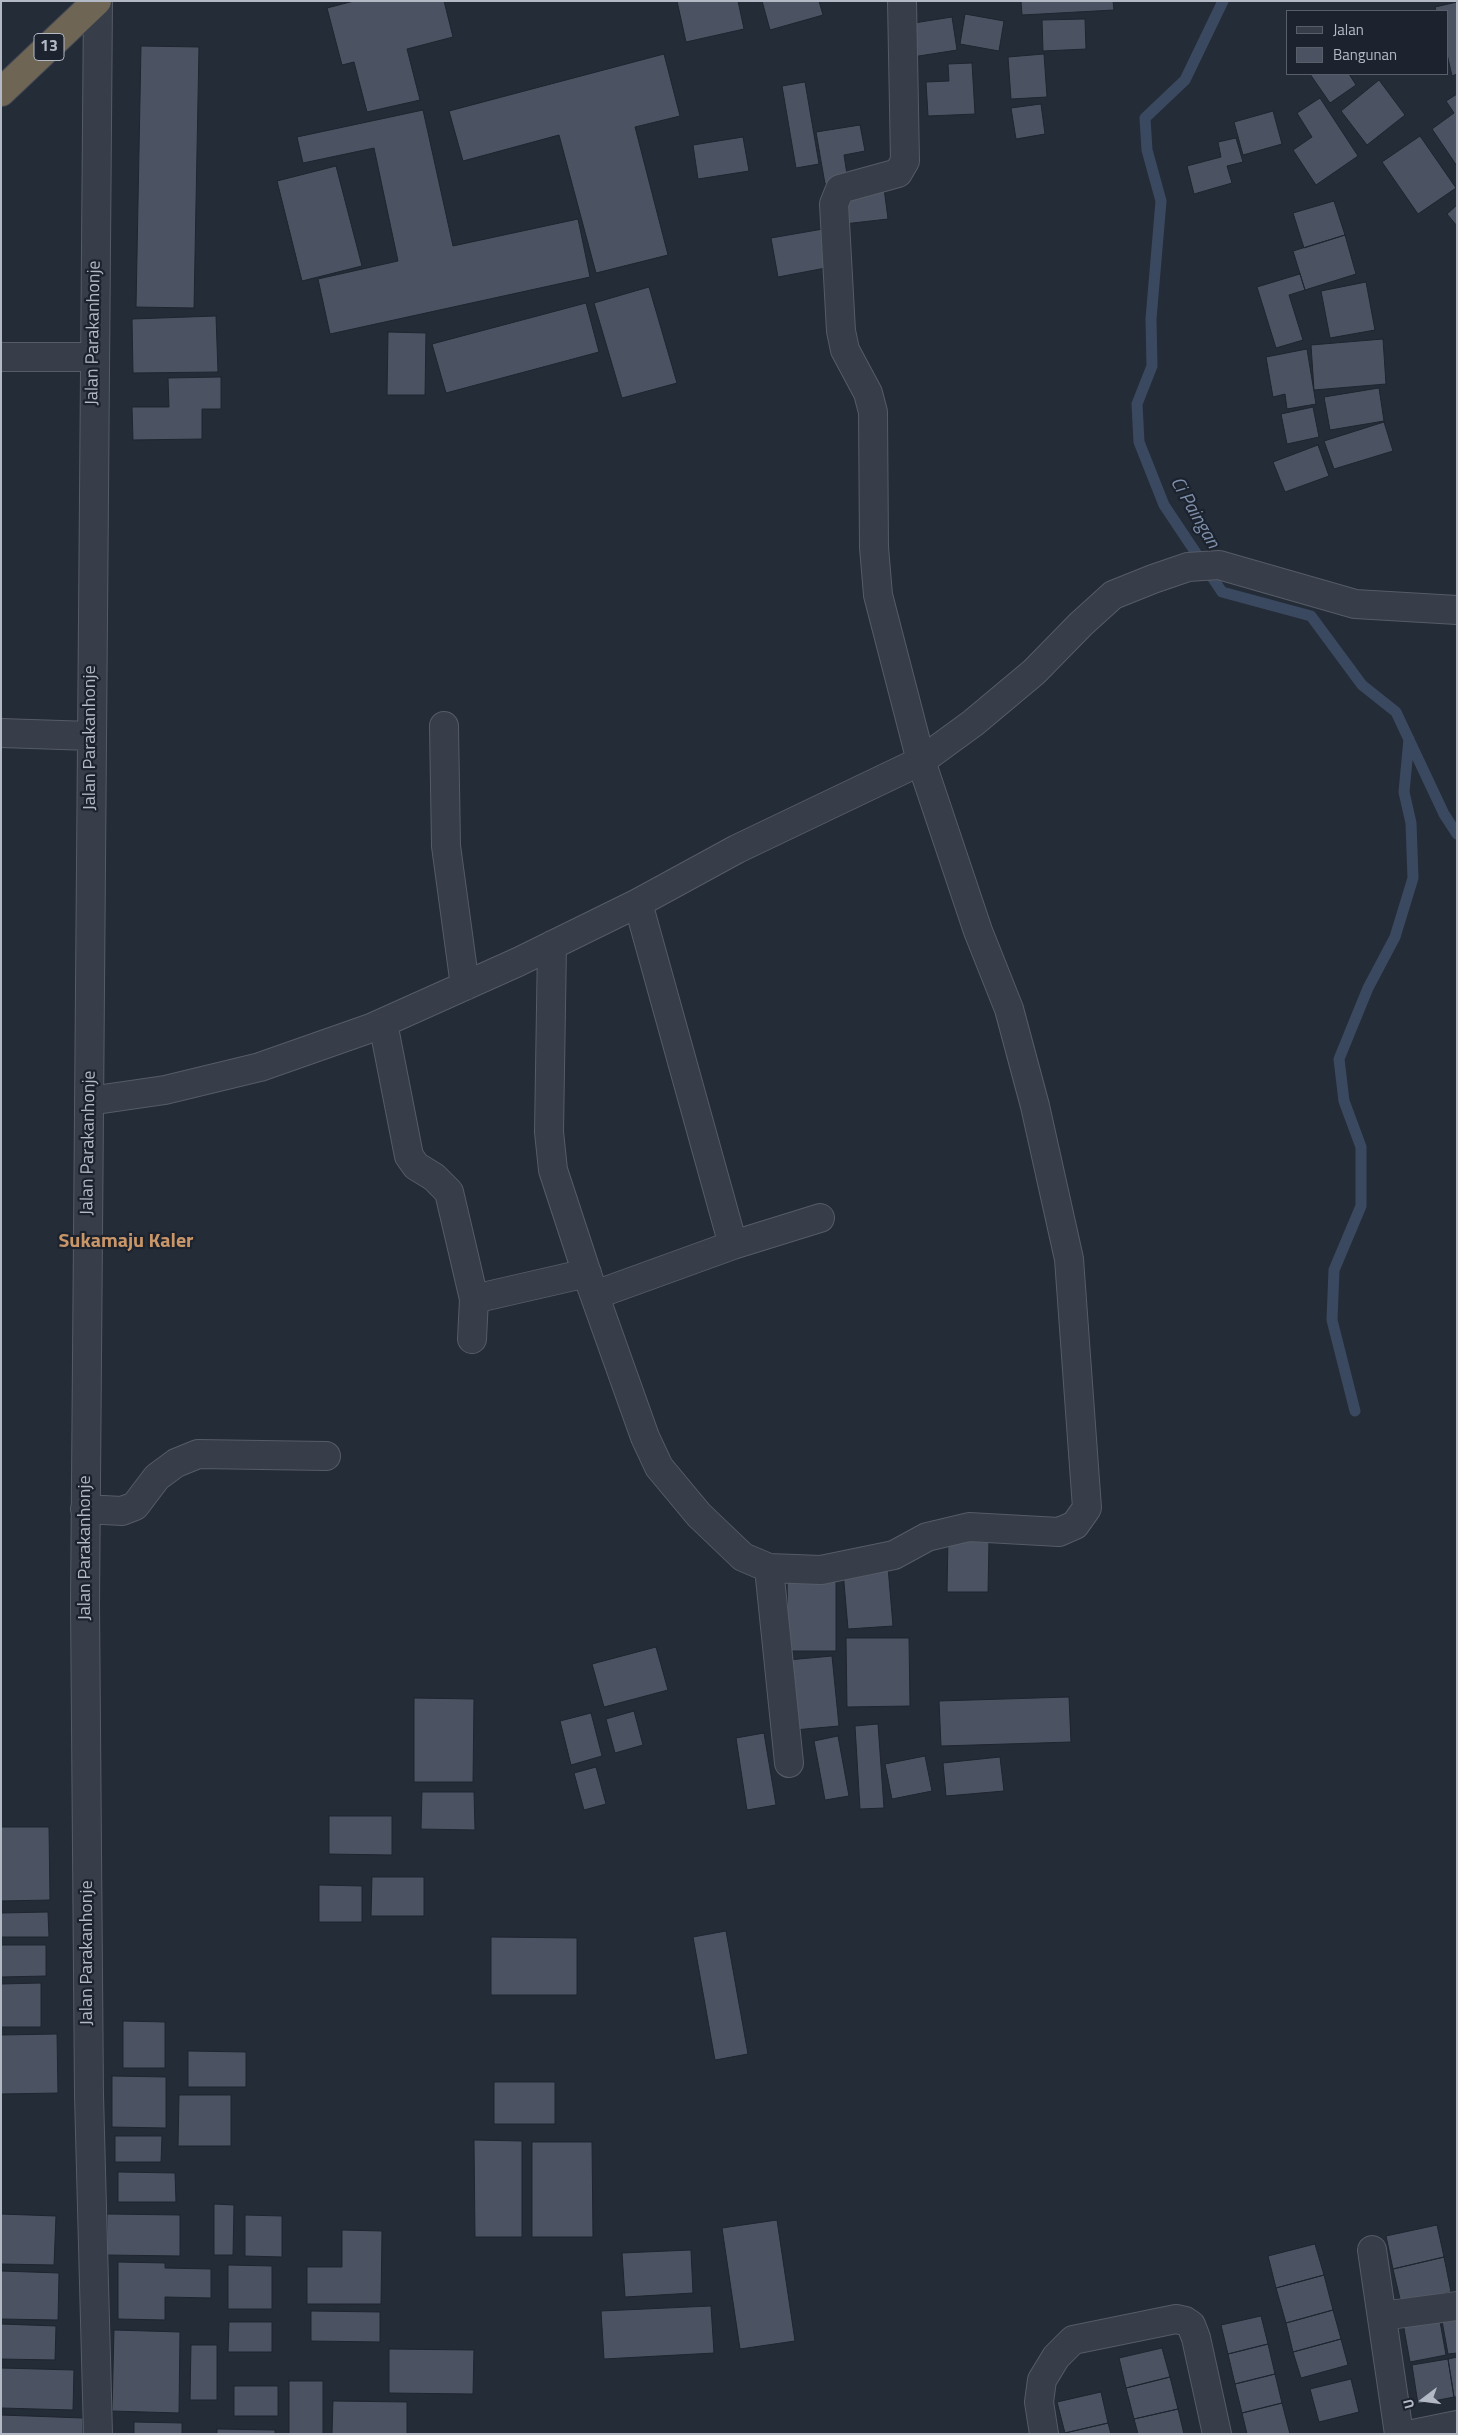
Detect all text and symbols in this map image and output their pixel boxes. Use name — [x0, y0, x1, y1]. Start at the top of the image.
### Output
legend — [1286, 10, 1448, 75]
text: Jalan — [1333, 18, 1364, 41]
road number: 13 — [34, 34, 64, 61]
text: Bangunan — [1333, 43, 1397, 66]
street label: Jalan Parakanhonje — [82, 260, 106, 406]
water label: Ci Paingan — [1164, 473, 1224, 553]
street label: Jalan Parakanhonje — [80, 666, 102, 810]
street label: Jalan Parakanhonje — [77, 1070, 101, 1216]
district label: Sukamaju Kaler — [58, 1230, 194, 1254]
street label: Jalan Parakanhonje — [75, 1476, 97, 1620]
street label: Jalan Parakanhonje — [77, 1881, 99, 2025]
north arrow — [1398, 2375, 1448, 2425]
text: U — [1397, 2397, 1419, 2411]

